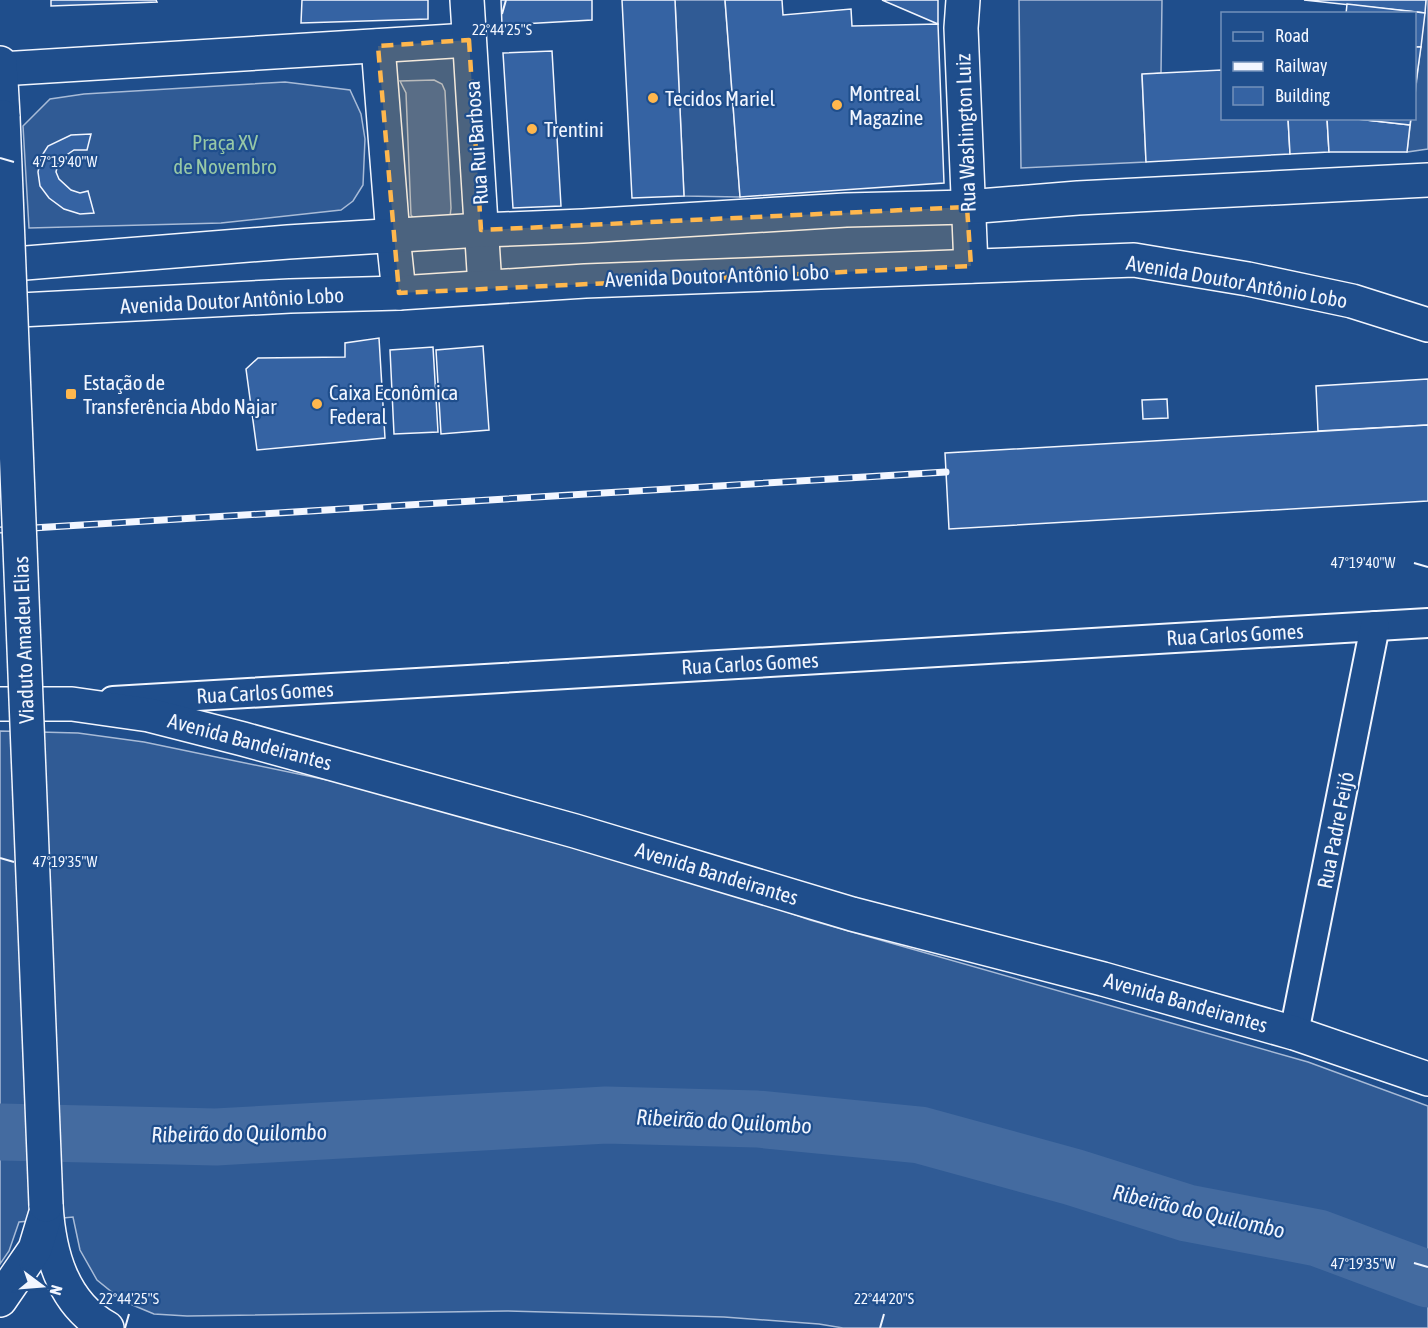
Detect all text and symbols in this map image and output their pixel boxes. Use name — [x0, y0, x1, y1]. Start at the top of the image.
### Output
legend — [1221, 12, 1416, 120]
text: 22°44'25"S — [472, 21, 532, 38]
text: Road — [1275, 25, 1309, 46]
street label: Rua Washington Luiz — [950, 53, 980, 213]
text: Railway — [1275, 55, 1327, 76]
street label: Rua Rui Barbosa — [460, 80, 492, 206]
place label: Montreal Magazine — [849, 81, 923, 129]
text: Building — [1275, 85, 1330, 106]
place label: Tecidos Mariel — [665, 86, 775, 110]
marker: Tecidos Mariel — [646, 91, 660, 105]
marker: Montreal Magazine — [830, 98, 844, 112]
place label: Trentini — [544, 117, 604, 141]
marker: Trentini — [525, 122, 539, 136]
park label: Praça XV de Novembro — [173, 130, 277, 178]
text: 47°19'40"W — [33, 153, 97, 170]
street label: Avenida Doutor Antônio Lobo — [1125, 250, 1349, 312]
street label: Avenida Doutor Antônio Lobo — [605, 259, 829, 291]
street label: Avenida Doutor Antônio Lobo — [119, 282, 345, 318]
place label: Estação de Transferência Abdo Najar — [83, 370, 277, 418]
place label: Caixa Econômica Federal — [329, 380, 458, 428]
marker: Estação de Transferência Abdo Najar — [64, 387, 78, 401]
marker: Caixa Econômica Federal — [310, 397, 324, 411]
text: 47°19'40"W — [1331, 554, 1395, 571]
street label: Viaduto Amadeu Elias — [8, 556, 38, 724]
street label: Rua Carlos Gomes — [1166, 618, 1304, 650]
street label: Rua Carlos Gomes — [681, 647, 819, 679]
street label: Rua Carlos Gomes — [196, 676, 334, 708]
street label: Avenida Bandeirantes — [165, 708, 335, 774]
street label: Rua Padre Feijó — [1312, 770, 1358, 890]
street label: Avenida Bandeirantes — [633, 837, 801, 909]
text: 47°19'35"W — [33, 853, 97, 870]
street label: Avenida Bandeirantes — [1102, 967, 1270, 1037]
water label: Ribeirão do Quilombo — [636, 1103, 812, 1139]
water label: Ribeirão do Quilombo — [151, 1118, 327, 1148]
water label: Ribeirão do Quilombo — [1110, 1179, 1288, 1243]
text: 47°19'35"W — [1331, 1255, 1395, 1272]
north arrow — [12, 1256, 72, 1316]
text: N — [46, 1283, 66, 1297]
text: 22°44'25"S — [99, 1290, 159, 1307]
text: 22°44'20"S — [854, 1290, 914, 1307]

